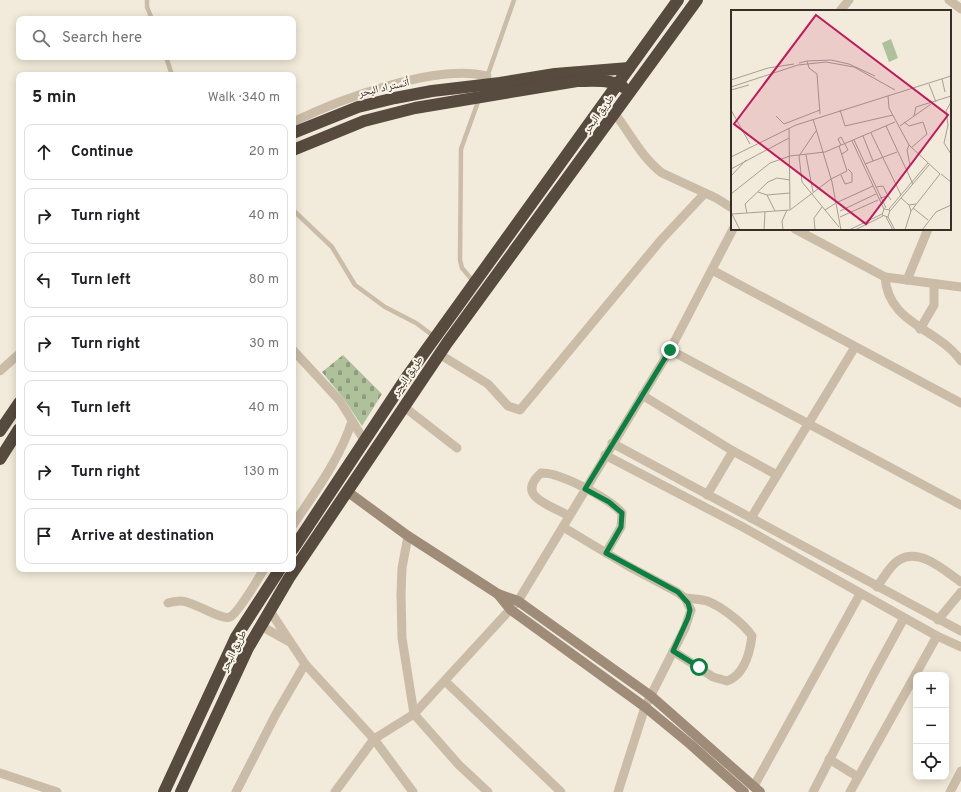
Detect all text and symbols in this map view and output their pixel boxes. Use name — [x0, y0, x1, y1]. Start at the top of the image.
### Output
inset map — [731, 10, 951, 230]
search box — [16, 16, 296, 60]
icon: search — [30, 27, 52, 49]
text: Search here — [62, 29, 142, 48]
street label: أتستراد البحر — [356, 75, 411, 101]
text: 5 min — [32, 87, 76, 109]
text: Walk · 340 m — [208, 90, 280, 106]
street label: طريق البحر — [580, 92, 618, 137]
icon: ahead — [33, 141, 55, 163]
text: Continue — [71, 143, 133, 162]
text: 20 m — [249, 144, 279, 160]
icon: right — [33, 205, 55, 227]
text: Turn right — [71, 207, 140, 226]
text: 40 m — [249, 208, 279, 224]
icon: left — [33, 269, 55, 291]
text: Turn left — [71, 271, 131, 290]
text: 80 m — [249, 272, 279, 288]
icon: right — [33, 333, 55, 355]
text: Turn right — [71, 335, 140, 354]
text: 30 m — [249, 336, 279, 352]
route end — [661, 341, 679, 359]
street label: طريق البحر — [389, 354, 427, 399]
icon: left — [33, 397, 55, 419]
text: Turn left — [71, 399, 131, 418]
text: 40 m — [249, 400, 279, 416]
icon: right — [33, 461, 55, 483]
text: Turn right — [71, 463, 140, 482]
text: 130 m — [244, 464, 279, 480]
icon: arrive — [33, 525, 55, 547]
text: Arrive at destination — [71, 527, 214, 546]
street label: طريق البحر — [217, 628, 250, 675]
route start — [690, 658, 708, 676]
map controls — [913, 672, 949, 780]
button: + — [913, 672, 949, 708]
button: − — [913, 708, 949, 744]
button: locate — [913, 744, 949, 780]

